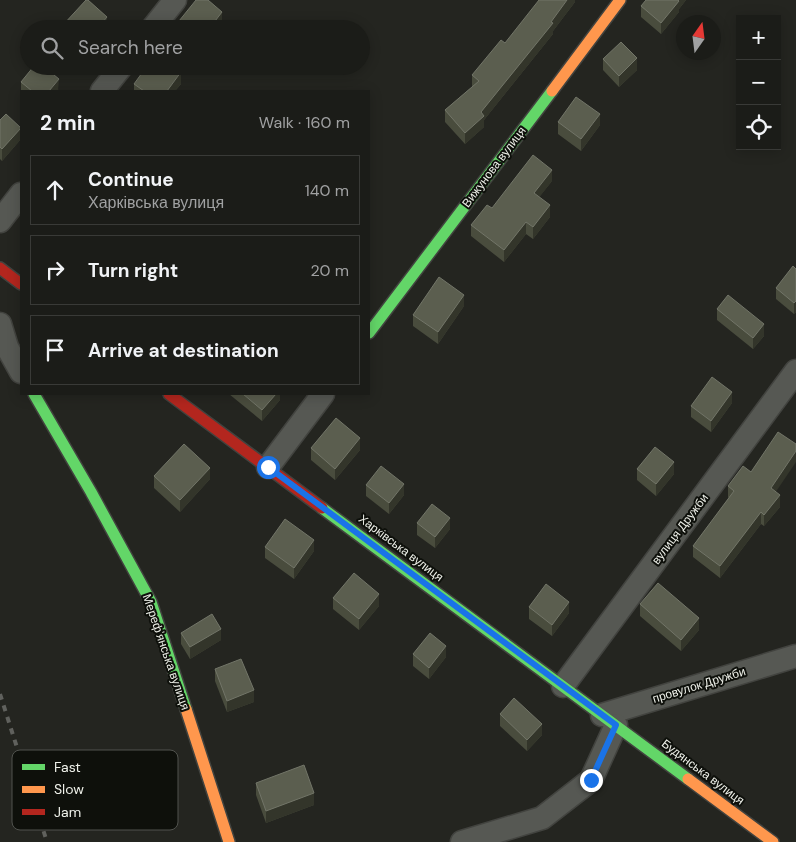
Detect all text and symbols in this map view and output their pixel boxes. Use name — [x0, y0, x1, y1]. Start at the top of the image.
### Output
north arrow — [676, 15, 721, 60]
map controls — [736, 15, 781, 150]
button: + — [736, 15, 781, 60]
search box — [20, 20, 370, 75]
icon: search — [38, 34, 66, 62]
text: Search here — [78, 35, 183, 60]
button: − — [736, 60, 781, 105]
button: locate — [736, 105, 781, 150]
text: 2 min — [40, 109, 96, 137]
text: Walk · 160 m — [259, 112, 350, 133]
street label: Вижунова вулиця — [458, 123, 530, 211]
text: Continue — [88, 167, 174, 192]
icon: ahead — [41, 176, 69, 204]
text: 140 m — [305, 180, 349, 201]
text: Харківська вулиця — [88, 192, 224, 213]
icon: right — [41, 256, 69, 284]
text: Turn right — [88, 258, 178, 283]
text: 20 m — [310, 260, 349, 281]
icon: arrive — [41, 336, 69, 364]
text: Arrive at destination — [88, 338, 279, 363]
route start — [257, 456, 280, 479]
street label: вулиця Дружби — [648, 490, 712, 568]
street label: Харківська вулиця — [355, 511, 447, 585]
street label: Мереф'янська вулиця — [139, 592, 193, 712]
street label: провулок Дружби — [651, 663, 747, 707]
street label: Будянська вулиця — [658, 736, 748, 808]
legend — [12, 750, 178, 830]
text: Fast — [54, 758, 81, 776]
route end — [580, 769, 603, 792]
text: Slow — [54, 780, 84, 798]
text: Jam — [54, 803, 81, 821]

